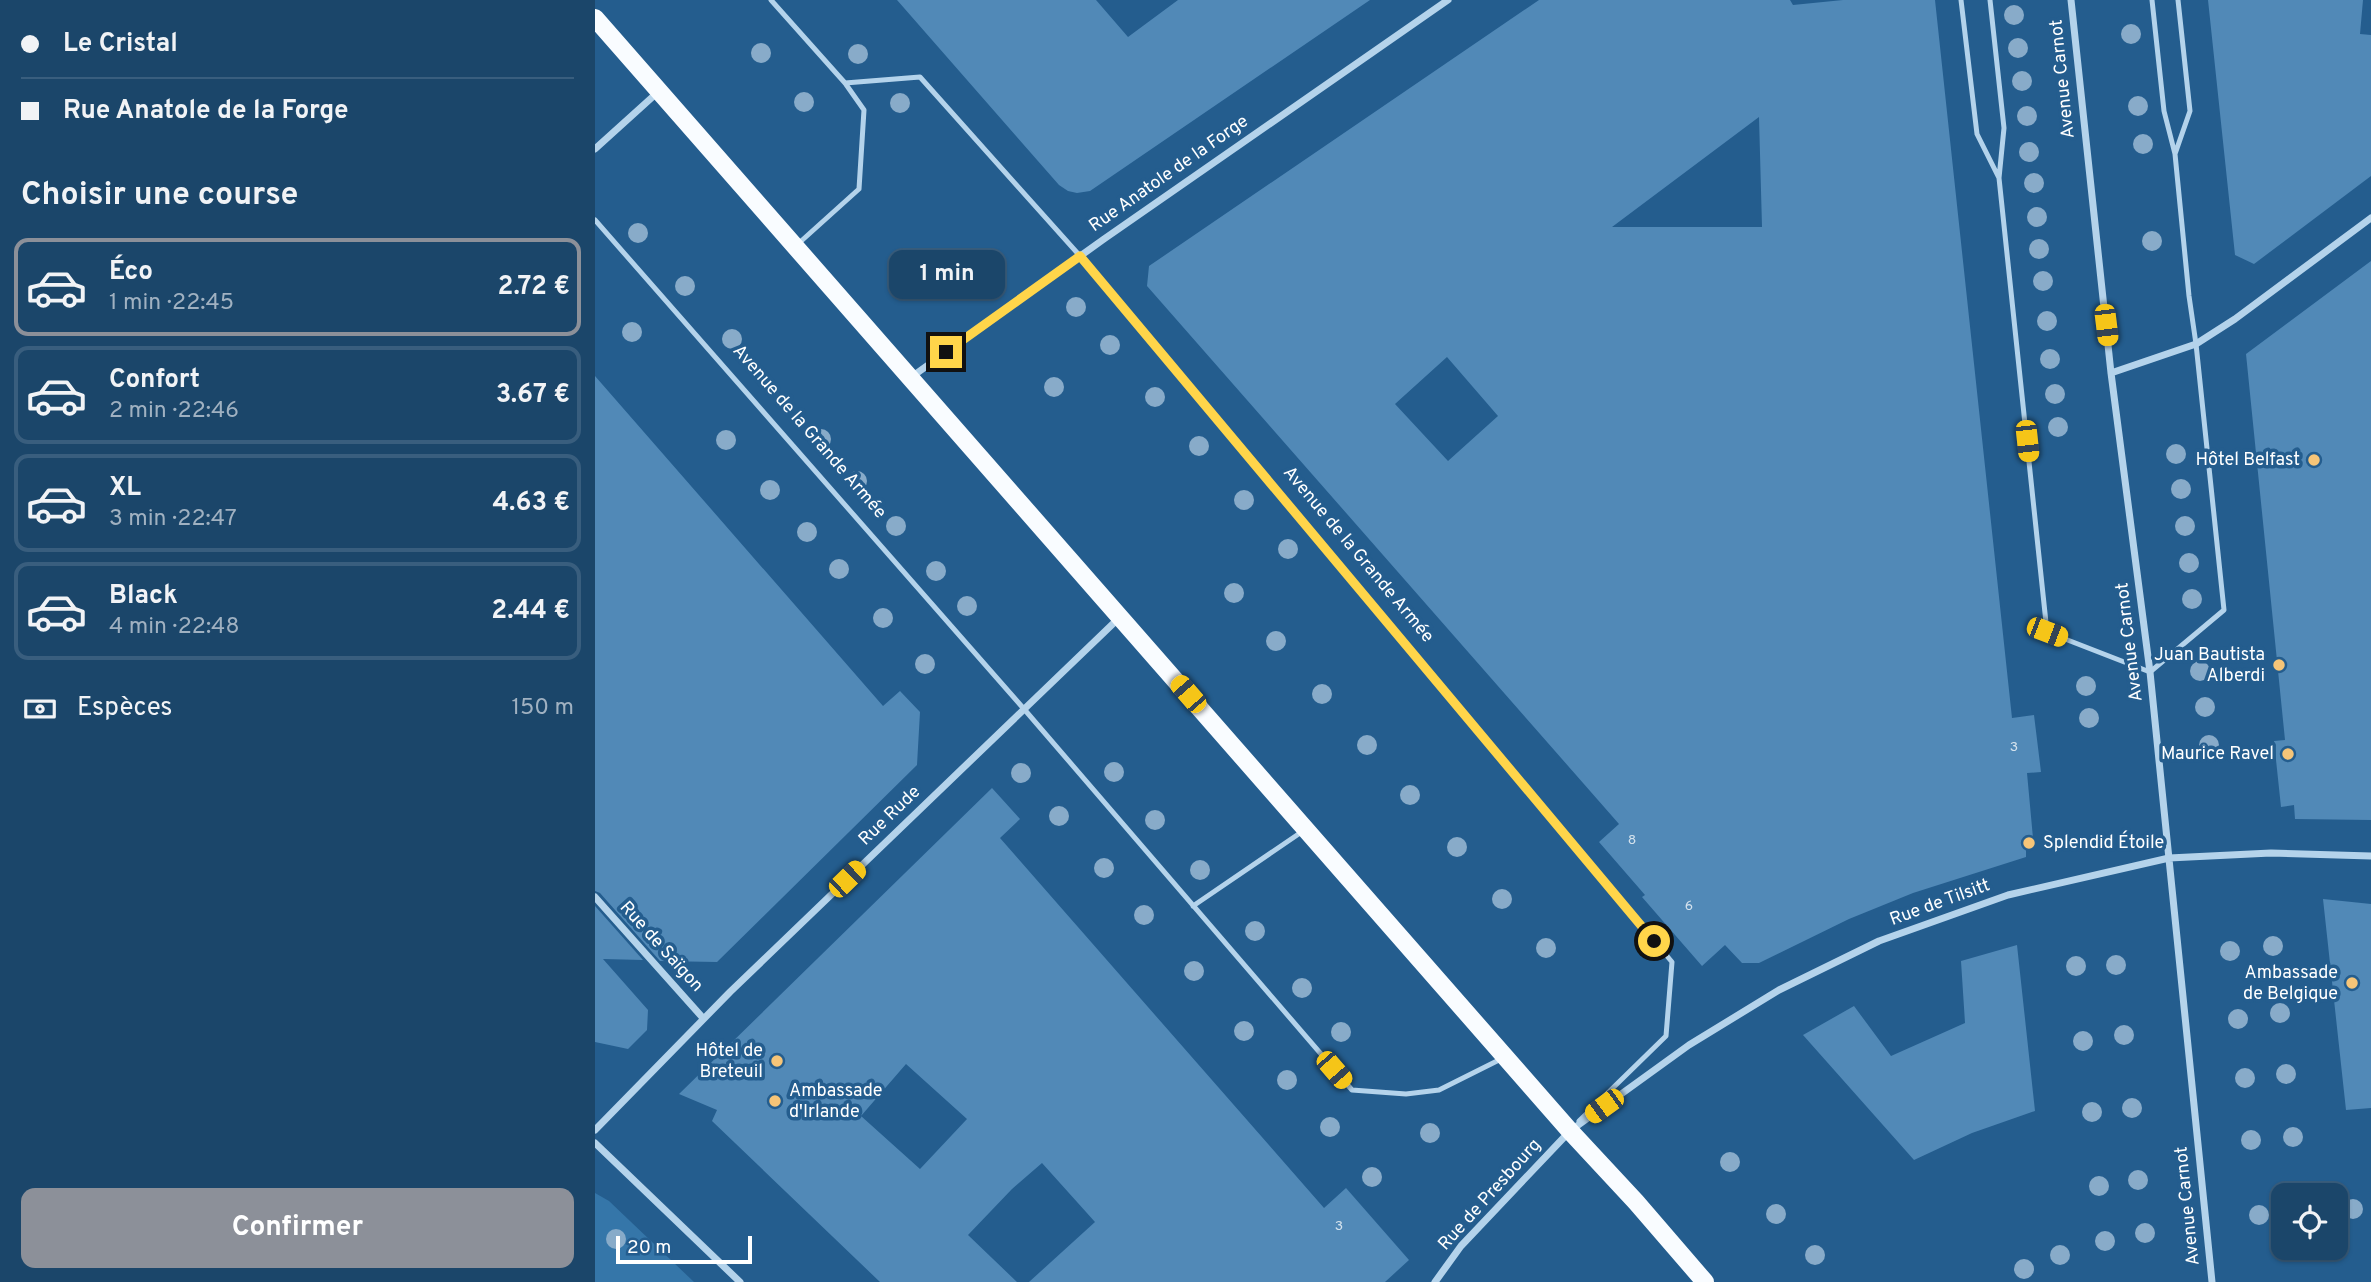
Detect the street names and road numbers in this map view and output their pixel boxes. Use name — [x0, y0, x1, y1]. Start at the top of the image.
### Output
street label: Avenue Carnot — [2045, 18, 2081, 140]
street label: Rue Anatole de la Forge — [1085, 110, 1253, 238]
street label: Avenue de la Grande Armée — [727, 340, 891, 524]
street label: Avenue de la Grande Armée — [1277, 462, 1439, 648]
street label: Avenue Carnot — [2111, 581, 2149, 703]
street label: Rue Rude — [854, 781, 926, 851]
street label: Rue de Tilsitt — [1887, 874, 1993, 932]
street label: Rue de Saïgon — [614, 897, 708, 997]
street label: Rue de Presbourg — [1434, 1134, 1546, 1256]
street label: Avenue Carnot — [2170, 1145, 2206, 1267]

